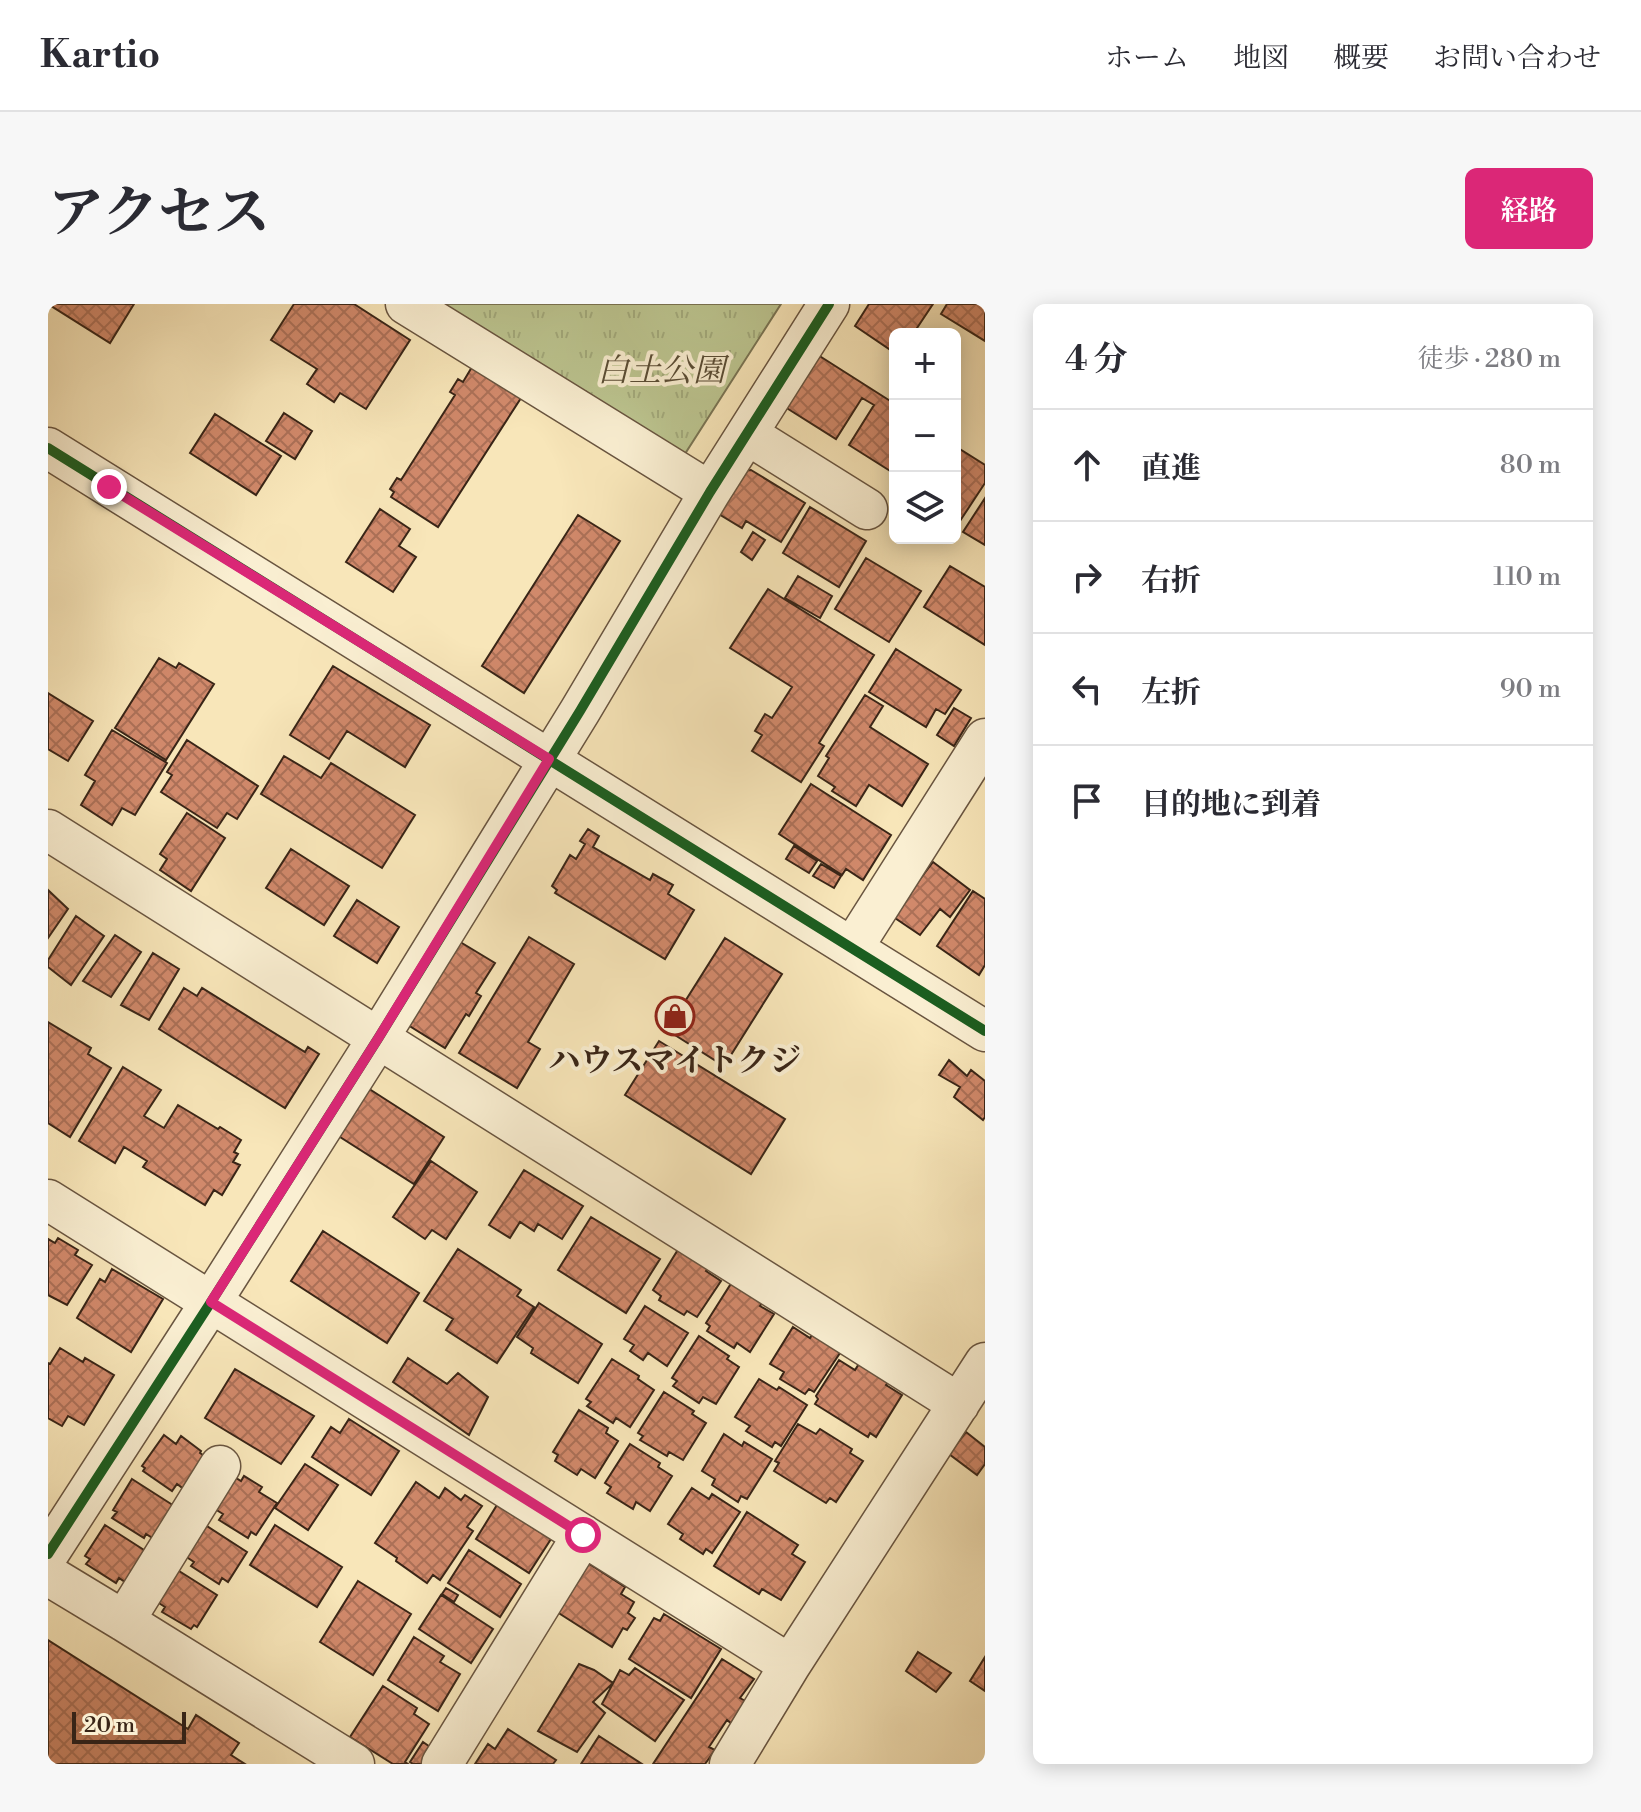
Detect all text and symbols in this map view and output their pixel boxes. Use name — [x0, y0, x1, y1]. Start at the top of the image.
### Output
text: Kartio — [40, 32, 160, 79]
text: ホーム — [1105, 41, 1189, 76]
text: 地図 — [1233, 41, 1289, 76]
text: 概要 — [1333, 41, 1389, 76]
text: お問い合わせ — [1433, 41, 1601, 76]
button: 経路 — [1465, 168, 1593, 249]
text: アクセス — [48, 179, 270, 249]
map controls — [889, 328, 961, 544]
button: + — [889, 328, 961, 400]
text: 4 分 — [1065, 339, 1127, 381]
text: 徒歩 · 280 m — [1418, 343, 1561, 375]
park label: 白土公園 — [597, 351, 730, 391]
button: − — [889, 400, 961, 472]
icon: ahead — [1065, 443, 1109, 487]
text: 80 m — [1500, 449, 1561, 481]
text: 直進 — [1141, 450, 1201, 488]
route end — [91, 469, 127, 505]
button: layers — [889, 472, 961, 544]
icon: right — [1065, 555, 1109, 599]
text: 110 m — [1493, 561, 1561, 593]
text: 右折 — [1141, 562, 1201, 600]
icon: left — [1065, 667, 1109, 711]
text: 90 m — [1500, 673, 1561, 705]
text: 左折 — [1141, 674, 1201, 712]
icon: arrive — [1065, 779, 1109, 823]
text: 目的地に到着 — [1141, 786, 1321, 824]
shop icon: ハウスマイトクジ — [654, 995, 696, 1037]
place label: ハウスマイトクジ — [548, 1041, 802, 1081]
route start — [565, 1517, 601, 1553]
scale bar — [72, 1708, 186, 1744]
text: 20 m — [84, 1712, 135, 1739]

